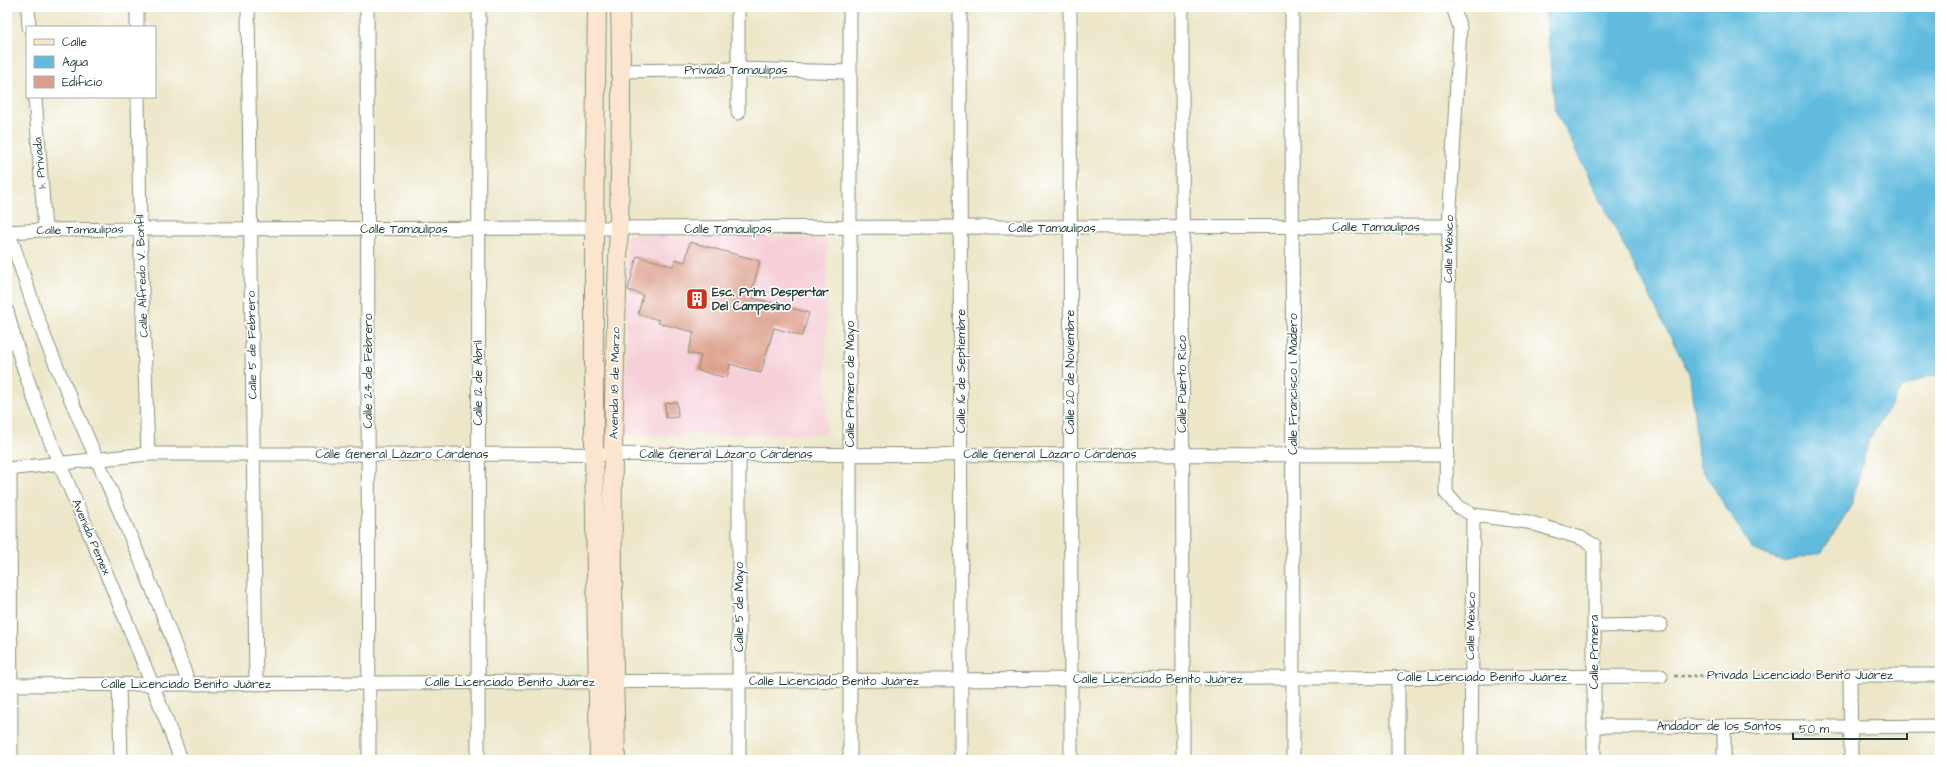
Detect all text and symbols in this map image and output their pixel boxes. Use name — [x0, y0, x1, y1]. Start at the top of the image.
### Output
legend — [26, 26, 156, 98]
text: Calle — [62, 34, 87, 51]
text: Agua — [62, 54, 88, 72]
street label: Privada Tamaulipas — [684, 62, 788, 79]
text: Edificio — [62, 74, 102, 91]
street label: 1ª. Privada — [29, 137, 51, 189]
street label: Calle Alfredo V. Bonfil — [131, 214, 153, 338]
street label: Calle México — [1440, 215, 1458, 283]
street label: Calle Tamaulipas — [1332, 219, 1420, 236]
street label: Calle Tamaulipas — [1008, 220, 1096, 237]
street label: Calle Tamaulipas — [36, 221, 124, 239]
street label: Calle Tamaulipas — [360, 221, 448, 238]
street label: Calle Tamaulipas — [684, 221, 772, 238]
place label: Esc. Prim. Despertar Del Campesino — [712, 284, 829, 316]
building icon: Esc. Prim. Despertar Del Campesino — [684, 286, 710, 312]
street label: Calle 5 de Febrero — [243, 290, 261, 399]
street label: Calle 16 de Septiembre — [953, 308, 970, 433]
street label: Calle 20 de Noviembre — [1062, 309, 1079, 434]
street label: Calle 24 de Febrero — [360, 313, 377, 428]
street label: Calle Francisco I. Madero — [1285, 313, 1302, 455]
street label: Calle Primero de Mayo — [842, 320, 860, 447]
street label: Avenida 18 de Marzo — [606, 327, 624, 439]
street label: Calle Puerto Rico — [1174, 335, 1191, 433]
street label: Calle 12 de Abril — [470, 340, 487, 426]
street label: Calle General Lázaro Cárdenas — [315, 446, 489, 463]
street label: Calle General Lázaro Cárdenas — [639, 446, 813, 463]
street label: Calle General Lázaro Cárdenas — [963, 446, 1137, 463]
street label: Avenida Pemex — [67, 496, 115, 578]
street label: Calle 5 de Mayo — [731, 562, 749, 652]
street label: Calle México — [1462, 592, 1480, 660]
street label: Calle Primera — [1586, 615, 1603, 689]
street label: Privada Licenciado Benito Juárez — [1707, 667, 1893, 684]
street label: Calle Licenciado Benito Juárez — [1397, 669, 1567, 686]
street label: Calle Licenciado Benito Juárez — [1073, 671, 1243, 688]
street label: Calle Licenciado Benito Juárez — [749, 673, 919, 690]
street label: Calle Licenciado Benito Juárez — [425, 674, 595, 691]
street label: Calle Licenciado Benito Juárez — [101, 676, 271, 693]
scale bar — [1793, 715, 1907, 741]
street label: Andador de los Santos — [1657, 718, 1781, 735]
text: 50 m — [1799, 721, 1830, 738]

